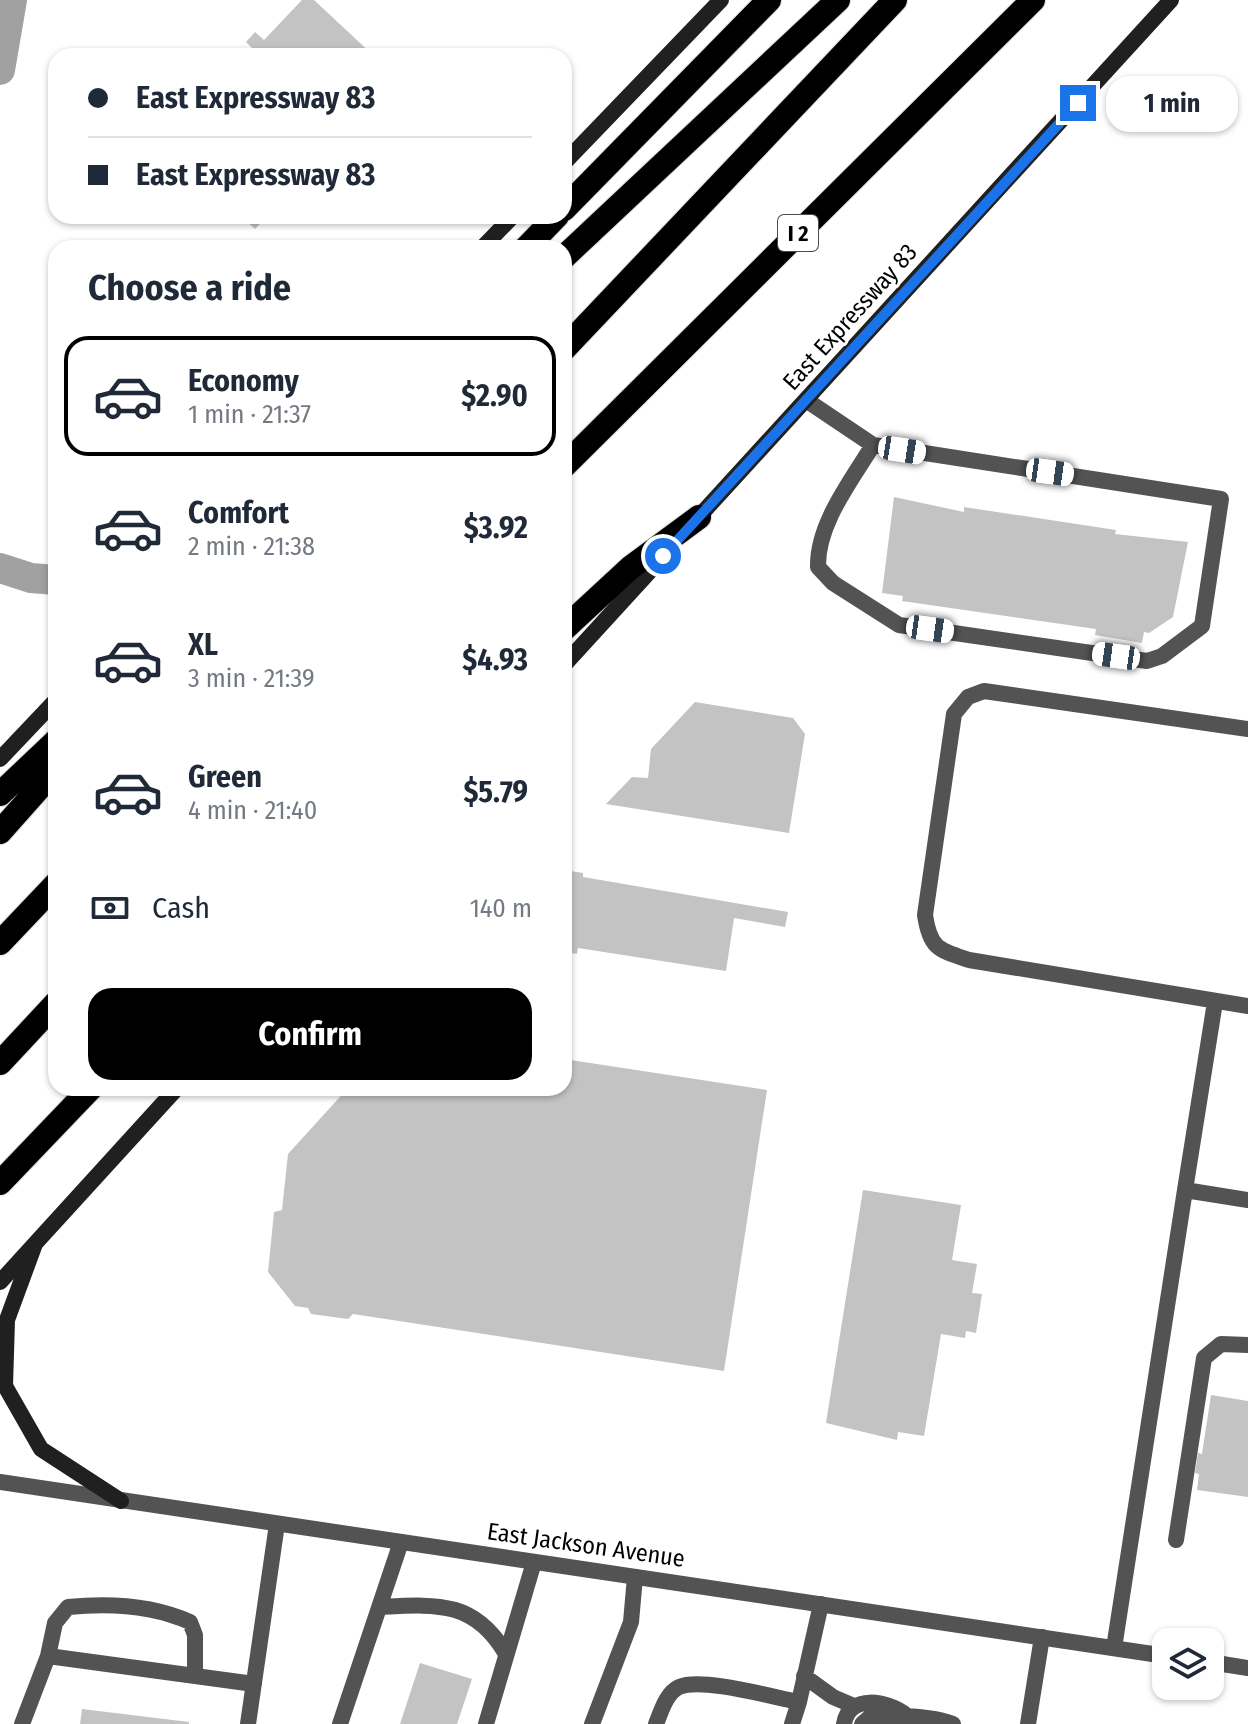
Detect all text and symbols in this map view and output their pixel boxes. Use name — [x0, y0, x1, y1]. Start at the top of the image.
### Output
callout: 1 min — [1106, 75, 1238, 131]
text: East Expressway 83 — [136, 80, 375, 116]
route end — [1060, 85, 1096, 121]
text: 1 min — [1144, 88, 1200, 119]
text: East Expressway 83 — [136, 157, 375, 193]
road number: I 2 — [778, 215, 818, 251]
street label: East Expressway 83 — [777, 238, 923, 396]
text: Choose a ride — [88, 266, 291, 310]
icon: car — [92, 360, 164, 432]
text: Economy — [188, 363, 299, 399]
text: $2.90 — [461, 378, 528, 414]
text: 1 min · 21:37 — [188, 399, 311, 430]
car — [876, 434, 928, 466]
car — [1025, 457, 1075, 487]
icon: car — [92, 492, 164, 564]
text: Comfort — [188, 495, 289, 531]
text: $3.92 — [464, 510, 528, 546]
text: 2 min · 21:38 — [188, 531, 315, 562]
route start — [645, 538, 681, 574]
car — [905, 614, 955, 644]
icon: car — [92, 624, 164, 696]
text: XL — [188, 627, 218, 663]
car — [1091, 641, 1141, 671]
text: $4.93 — [462, 642, 528, 678]
text: 3 min · 21:39 — [188, 663, 315, 694]
icon: car — [92, 756, 164, 828]
text: Green — [188, 759, 262, 795]
text: $5.79 — [463, 774, 528, 810]
text: 4 min · 21:40 — [188, 795, 317, 826]
icon: cash — [88, 886, 132, 930]
text: Cash — [152, 890, 210, 926]
text: 140 m — [470, 893, 532, 924]
button: Confirm — [88, 988, 532, 1080]
street label: East Jackson Avenue — [485, 1517, 687, 1573]
map controls — [1152, 1628, 1224, 1700]
button: layers — [1152, 1628, 1224, 1700]

